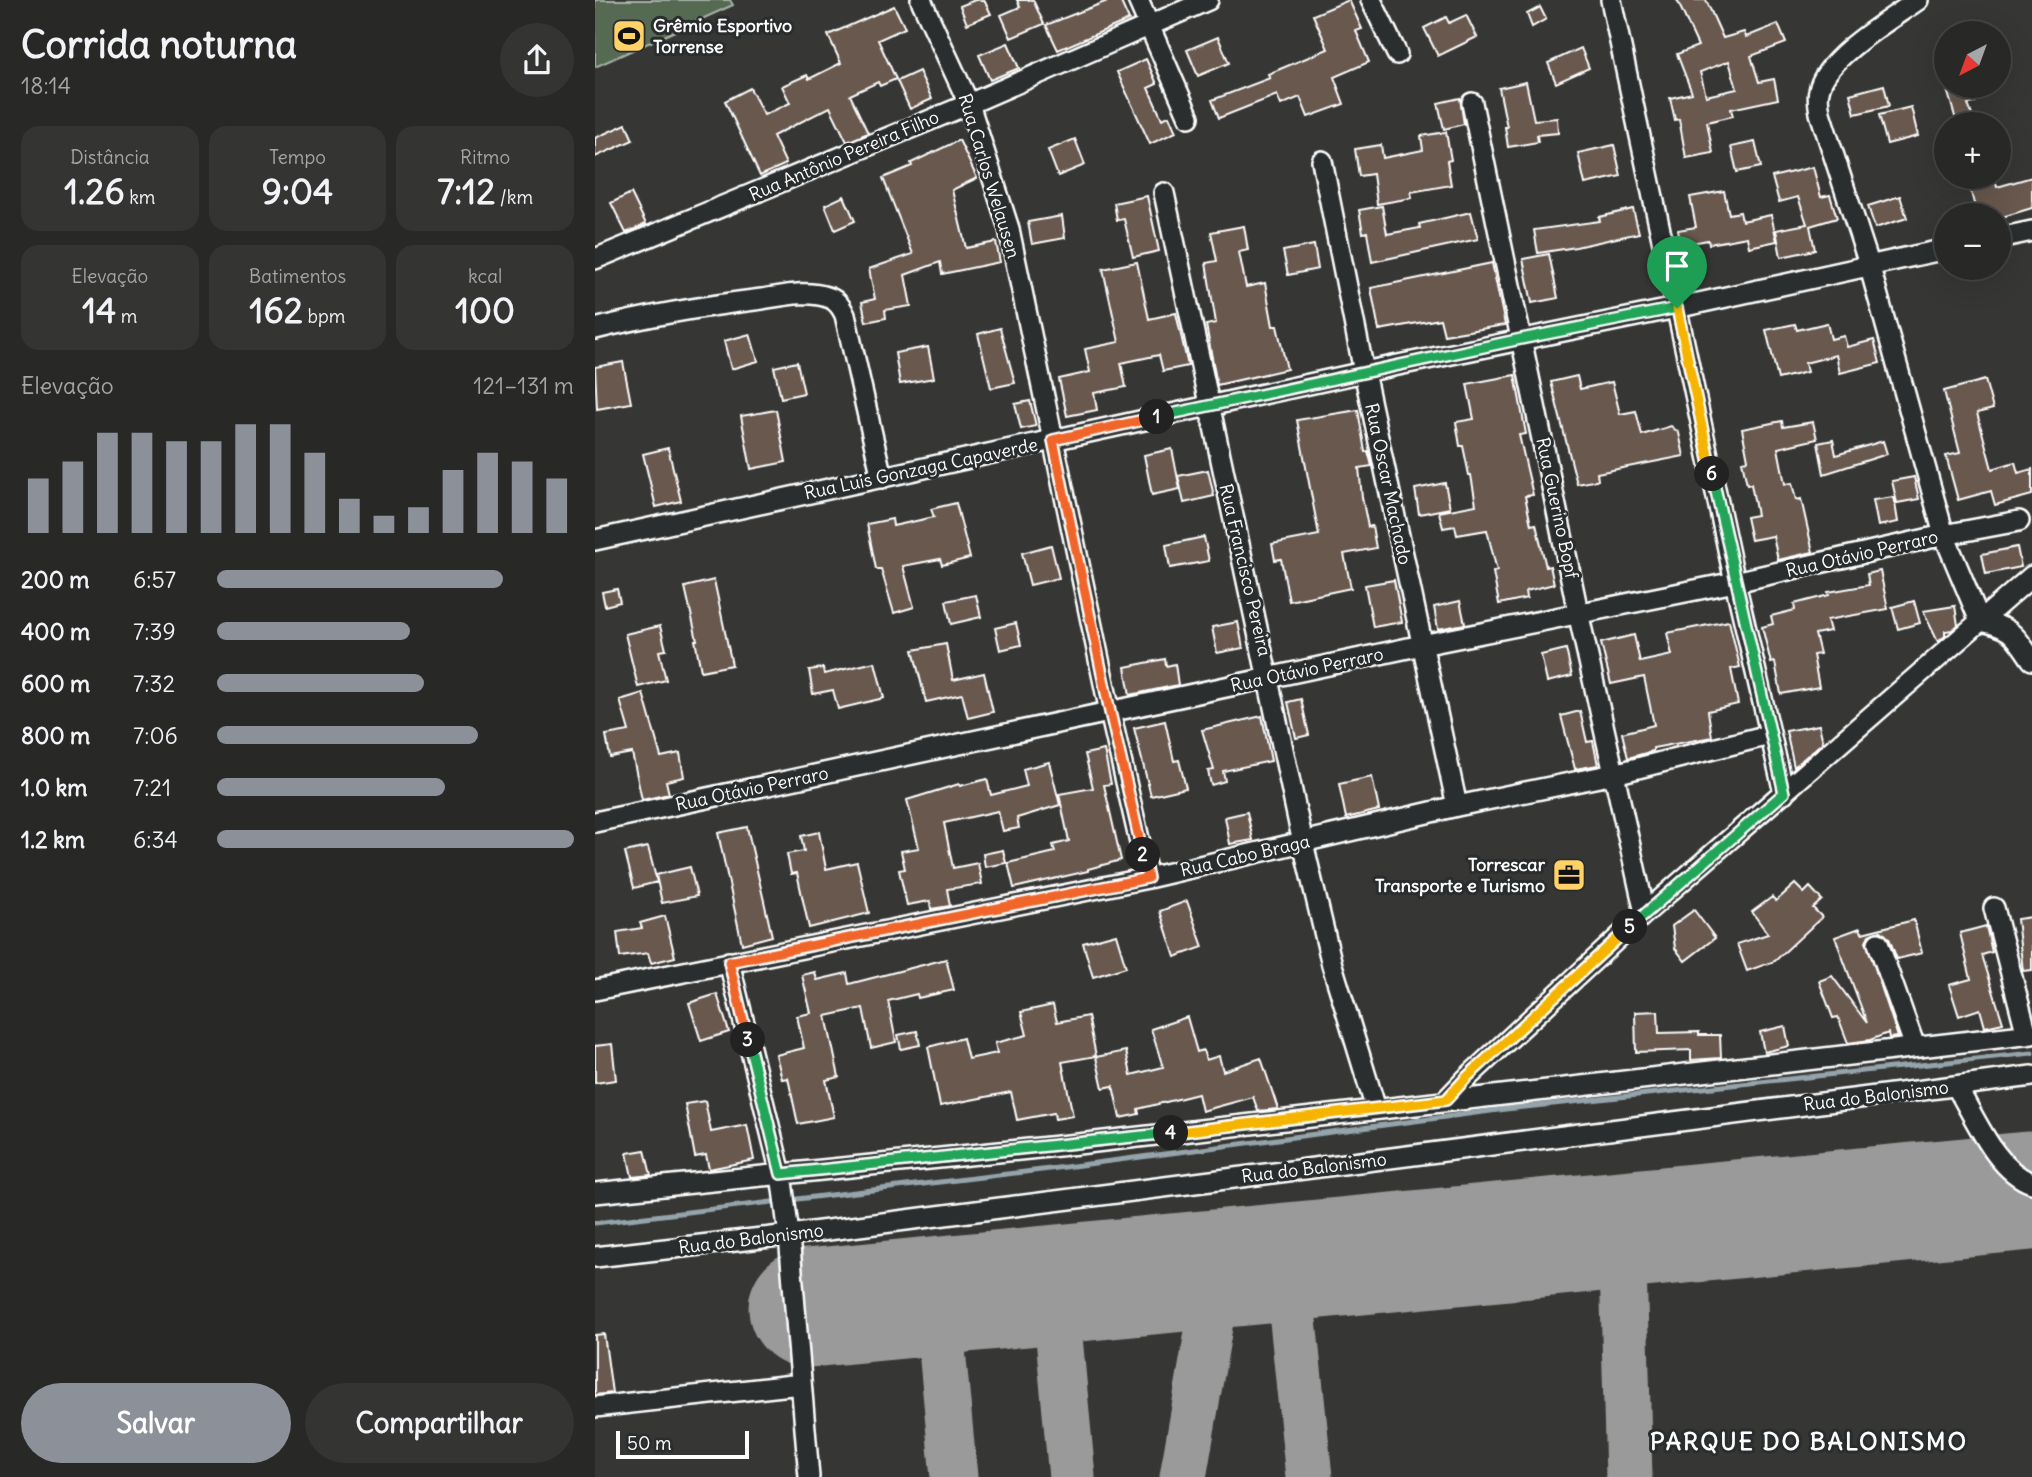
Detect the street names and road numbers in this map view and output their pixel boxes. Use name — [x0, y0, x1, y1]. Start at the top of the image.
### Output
street label: Rua Carlos Welausen — [954, 91, 1025, 261]
street label: Rua Antônio Pereira Filho — [745, 105, 942, 206]
street label: Rua Oscar Machado — [1360, 401, 1417, 567]
street label: Rua Luís Gonzaga Capaverde — [802, 433, 1040, 505]
street label: Rua Guerino Bopf — [1531, 435, 1584, 582]
street label: Rua Francisco Pereira — [1214, 481, 1277, 658]
street label: Rua Otávio Perraro — [1783, 525, 1940, 582]
street label: Rua Otávio Perraro — [1228, 642, 1385, 697]
street label: Rua Otávio Perraro — [673, 761, 830, 816]
street label: Rua Cabo Braga — [1178, 829, 1312, 882]
street label: Rua do Balonismo — [1802, 1075, 1950, 1116]
street label: Rua do Balonismo — [1240, 1147, 1388, 1188]
street label: Rua do Balonismo — [677, 1218, 825, 1259]

